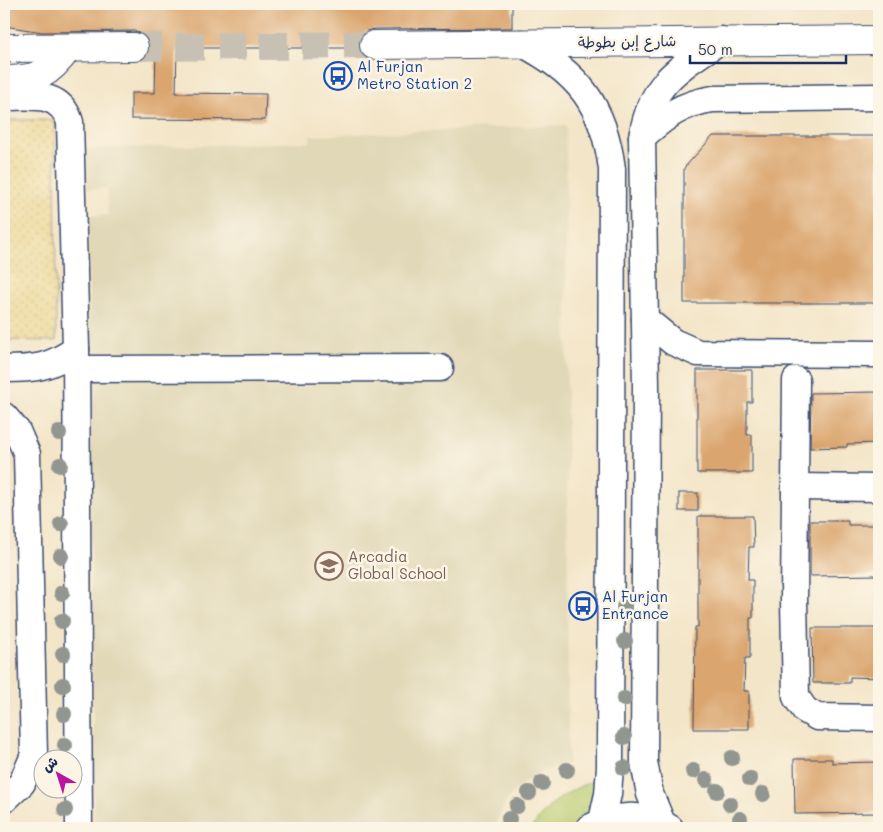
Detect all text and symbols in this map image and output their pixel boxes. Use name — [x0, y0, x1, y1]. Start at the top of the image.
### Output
street label: شارع إبن بطوطة — [578, 30, 676, 53]
scale bar — [690, 32, 847, 64]
text: 50 m — [698, 39, 733, 59]
place label: Al Furjan Metro Station 2 — [357, 56, 472, 93]
bus stop icon: Al Furjan Metro Station 2 — [323, 61, 353, 91]
place label: Arcadia Global School — [348, 546, 447, 583]
school or university icon: Arcadia Global School — [314, 551, 344, 581]
place label: Al Furjan Entrance — [602, 586, 669, 623]
bus stop icon: Al Furjan Entrance — [568, 591, 598, 621]
north arrow — [32, 750, 82, 800]
text: ش — [38, 751, 61, 776]

